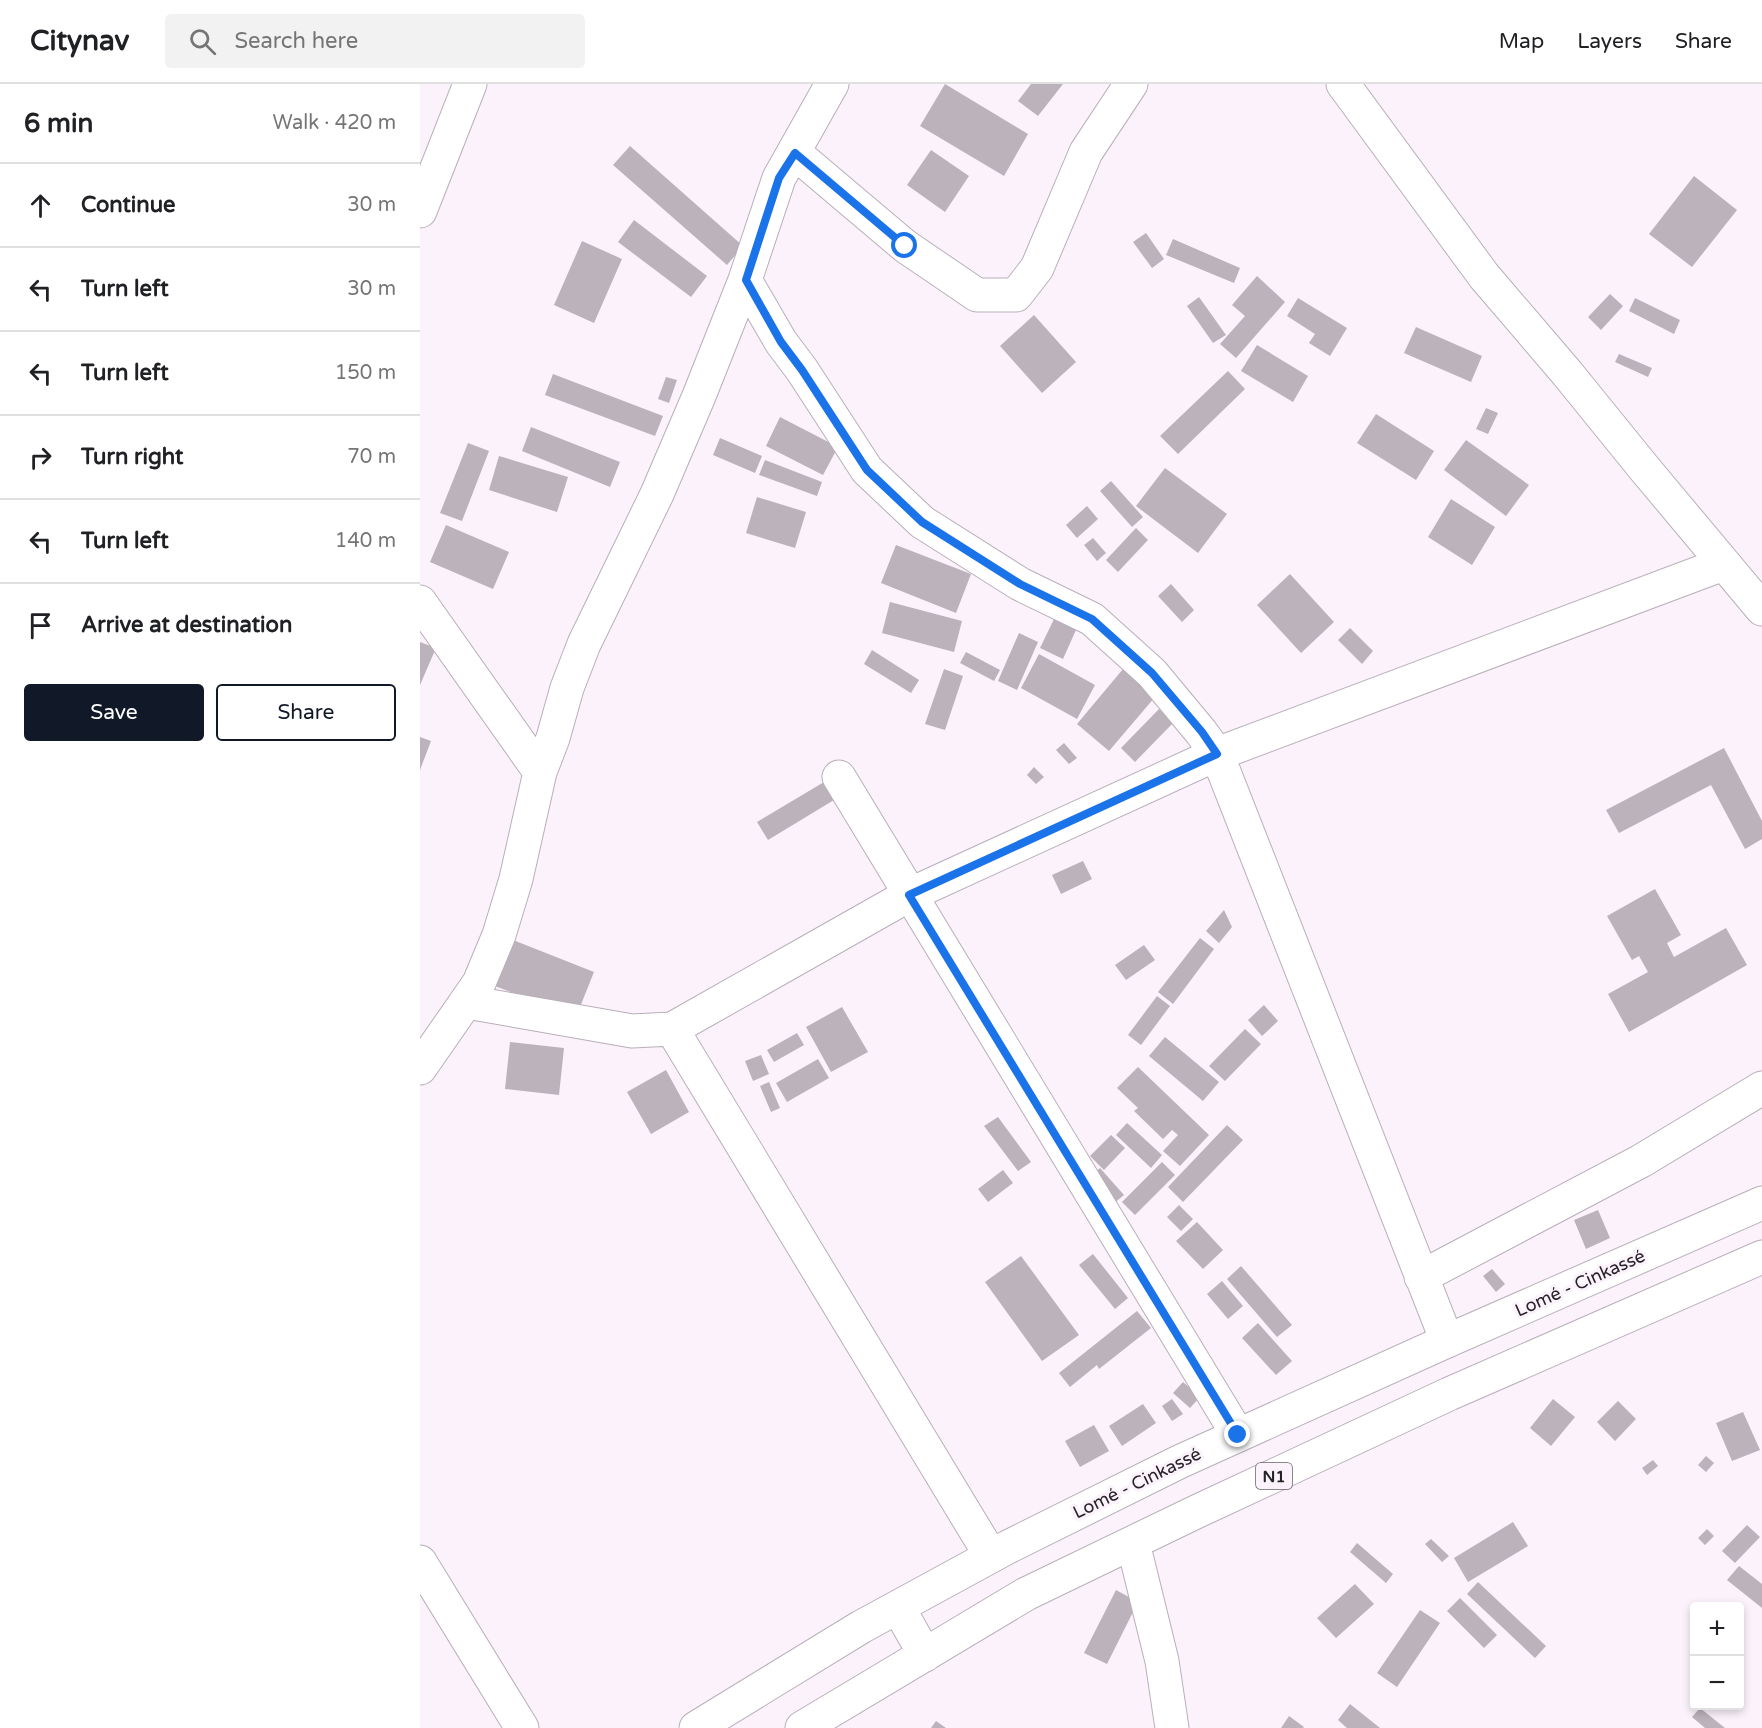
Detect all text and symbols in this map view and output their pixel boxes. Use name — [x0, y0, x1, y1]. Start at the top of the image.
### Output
search box — [165, 14, 585, 68]
text: Citynav — [30, 24, 129, 58]
icon: search — [186, 25, 219, 58]
text: Search here — [234, 28, 358, 54]
text: Map — [1499, 29, 1544, 54]
text: Layers — [1577, 29, 1642, 54]
text: Share — [1675, 29, 1732, 54]
text: 6 min — [24, 108, 93, 139]
text: Walk · 420 m — [273, 111, 396, 135]
icon: ahead — [24, 189, 57, 222]
text: Continue — [81, 192, 176, 218]
text: 30 m — [347, 193, 396, 217]
route start — [891, 232, 917, 258]
icon: left — [24, 273, 57, 306]
text: Turn left — [81, 276, 169, 302]
text: 30 m — [347, 277, 396, 301]
icon: left — [24, 357, 57, 390]
text: Turn left — [81, 360, 169, 386]
text: 150 m — [335, 361, 396, 385]
icon: right — [24, 441, 57, 474]
text: Turn right — [81, 444, 183, 470]
text: 70 m — [347, 445, 396, 469]
icon: left — [24, 525, 57, 558]
text: Turn left — [81, 528, 169, 554]
text: 140 m — [335, 529, 396, 553]
icon: arrive — [24, 609, 57, 642]
text: Arrive at destination — [81, 612, 292, 638]
button: Save — [24, 684, 204, 741]
button: Share — [216, 684, 396, 741]
street label: Lomé - Cinkassé — [1512, 1244, 1648, 1322]
route end — [1224, 1421, 1250, 1447]
street label: Lomé - Cinkassé — [1069, 1442, 1205, 1524]
road number: N1 — [1256, 1463, 1292, 1489]
map controls — [1690, 1602, 1744, 1710]
button: + — [1690, 1602, 1744, 1656]
button: − — [1690, 1656, 1744, 1710]

